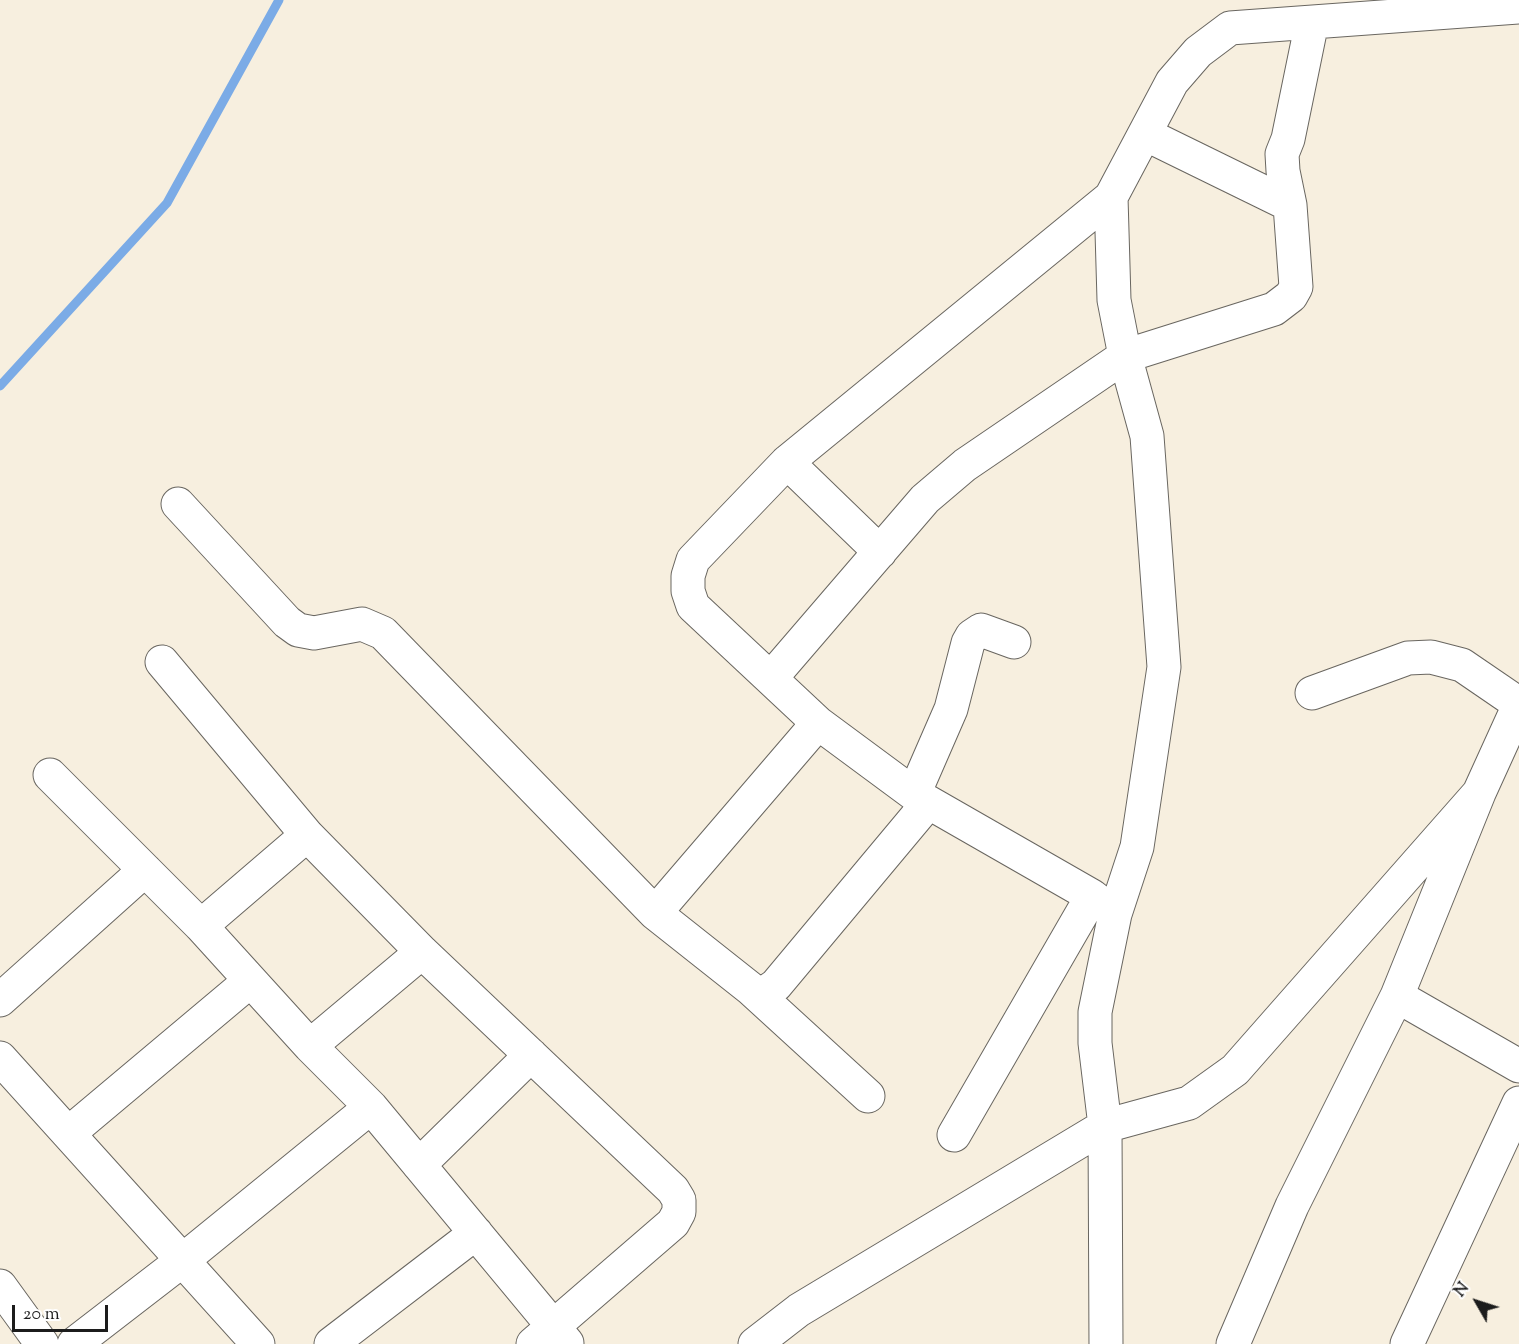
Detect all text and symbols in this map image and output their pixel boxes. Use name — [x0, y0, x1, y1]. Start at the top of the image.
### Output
north arrow — [1447, 1272, 1507, 1332]
text: N — [1450, 1278, 1476, 1303]
scale bar — [15, 1293, 111, 1331]
text: 20 m — [23, 1302, 60, 1328]

